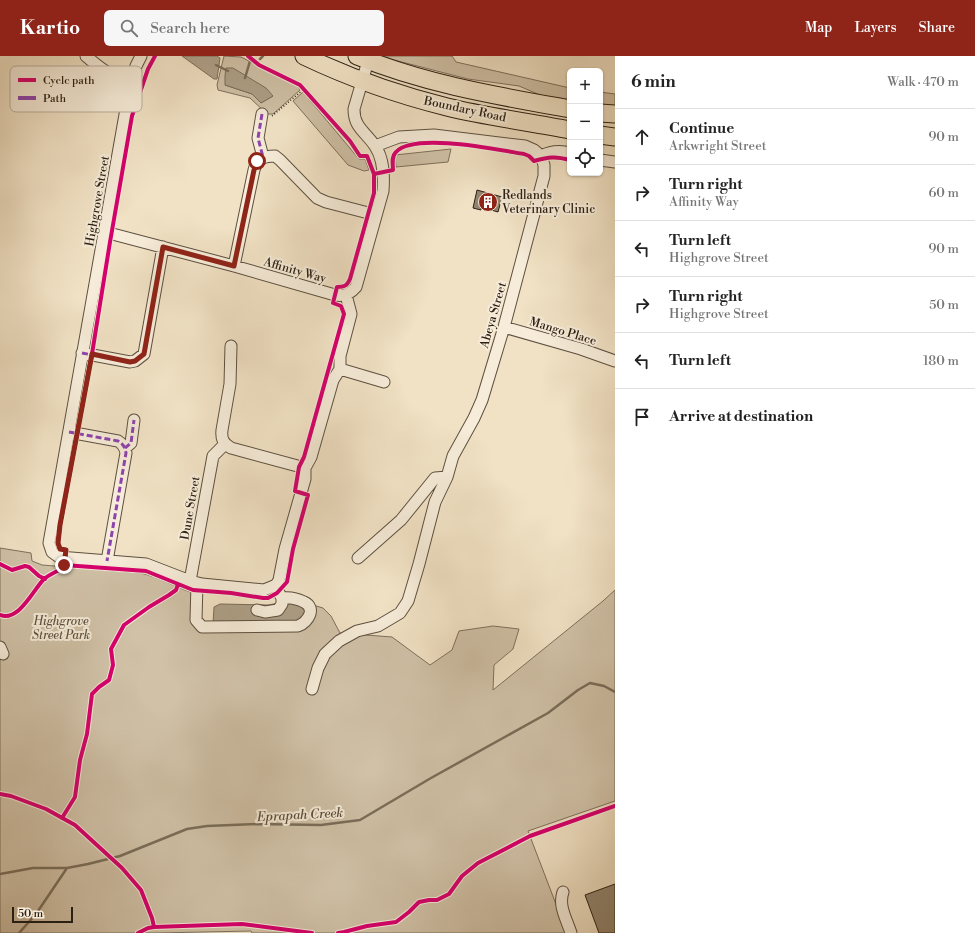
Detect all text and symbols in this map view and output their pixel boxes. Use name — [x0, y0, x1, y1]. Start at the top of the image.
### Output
search box — [104, 10, 384, 46]
text: Kartio — [20, 16, 80, 40]
icon: search — [118, 17, 140, 39]
text: Search here — [150, 19, 230, 38]
text: Map — [805, 19, 832, 37]
text: Layers — [854, 19, 897, 37]
text: Share — [919, 19, 955, 37]
legend — [10, 66, 142, 112]
map controls — [567, 68, 603, 176]
button: + — [567, 68, 603, 104]
text: 6 min — [631, 71, 676, 93]
text: Cycle path — [43, 74, 95, 88]
text: Walk · 470 m — [887, 74, 959, 90]
text: Path — [43, 92, 67, 106]
street label: Boundary Road — [421, 93, 508, 126]
button: − — [567, 104, 603, 140]
text: Continue — [669, 119, 734, 138]
icon: ahead — [631, 126, 653, 148]
text: 90 m — [928, 129, 959, 145]
text: Arkwright Street — [669, 138, 766, 154]
button: locate — [567, 140, 603, 176]
route start — [248, 152, 266, 170]
street label: Highgrove Street — [82, 154, 113, 248]
text: Turn right — [669, 175, 743, 194]
icon: right — [631, 182, 653, 204]
text: 60 m — [928, 185, 959, 201]
place label: Redlands Veterinary Clinic — [501, 188, 595, 217]
building icon: Redlands Veterinary Clinic — [477, 191, 499, 213]
text: Affinity Way — [669, 194, 739, 210]
text: Turn left — [669, 231, 731, 250]
icon: left — [631, 238, 653, 260]
text: 90 m — [928, 241, 959, 257]
text: Highgrove Street — [669, 250, 769, 266]
street label: Affinity Way — [261, 254, 328, 287]
street label: Abeya Street — [477, 280, 510, 351]
text: Turn right — [669, 287, 743, 306]
icon: right — [631, 294, 653, 316]
text: 50 m — [929, 297, 959, 313]
text: Highgrove Street — [669, 306, 769, 322]
street label: Mango Place — [528, 314, 598, 349]
icon: left — [631, 350, 653, 372]
text: Turn left — [669, 351, 731, 370]
text: 180 m — [923, 353, 959, 369]
icon: arrive — [631, 406, 653, 428]
text: Arrive at destination — [669, 407, 813, 426]
street label: Dune Street — [178, 474, 204, 541]
route end — [55, 556, 73, 574]
park label: Highgrove Street Park — [32, 614, 90, 643]
water label: Eprapah Creek — [256, 805, 344, 825]
scale bar — [12, 905, 73, 924]
text: 50 m — [18, 907, 43, 921]

